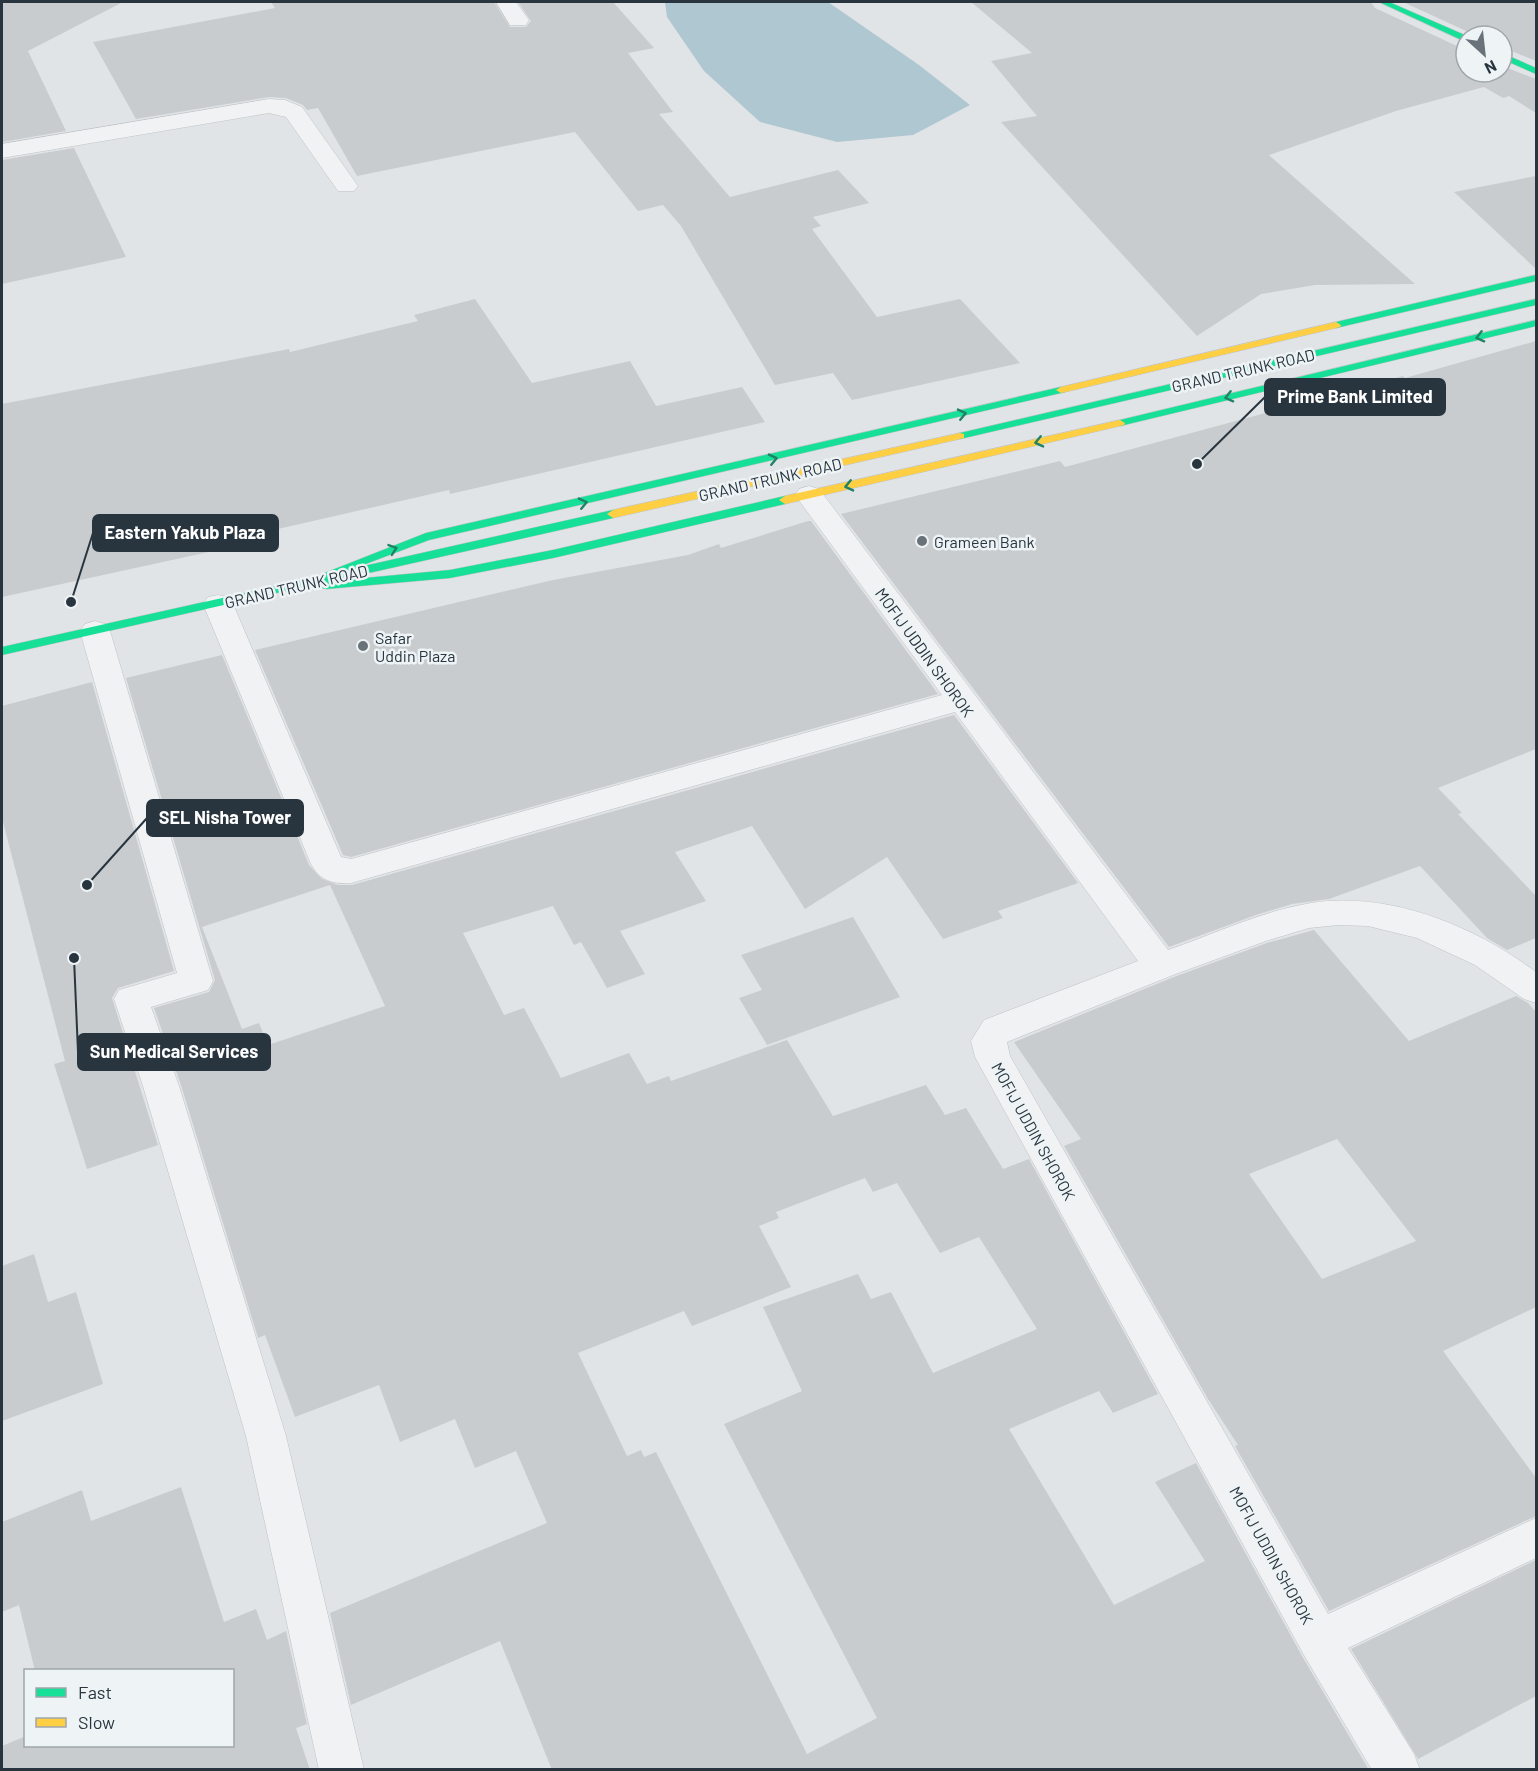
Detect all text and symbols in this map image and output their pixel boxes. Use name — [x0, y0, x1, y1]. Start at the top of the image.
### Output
north arrow — [1454, 24, 1514, 84]
text: N — [1482, 57, 1500, 79]
one-way arrow — [1475, 329, 1485, 342]
street label: GRAND TRUNK ROAD — [1170, 344, 1316, 396]
callout: Prime Bank Limited — [1265, 379, 1445, 415]
text: Prime Bank Limited — [1277, 385, 1433, 407]
one-way arrow — [1224, 390, 1234, 403]
one-way arrow — [957, 408, 967, 421]
one-way arrow — [1034, 434, 1044, 447]
street label: GRAND TRUNK ROAD — [697, 453, 843, 505]
one-way arrow — [767, 453, 777, 466]
one-way arrow — [844, 478, 854, 491]
one-way arrow — [577, 497, 587, 510]
callout: Eastern Yakub Plaza — [93, 515, 278, 551]
text: Eastern Yakub Plaza — [105, 521, 265, 543]
place label: Grameen Bank — [934, 532, 1035, 551]
marker: Grameen Bank — [915, 534, 929, 548]
one-way arrow — [387, 543, 398, 556]
street label: GRAND TRUNK ROAD — [223, 560, 369, 612]
street label: MOFIJ UDDIN SHOROK — [872, 584, 978, 720]
place label: Safar Uddin Plaza — [375, 628, 455, 665]
marker: Safar Uddin Plaza — [356, 639, 370, 653]
callout: SEL Nisha Tower — [147, 800, 303, 836]
text: SEL Nisha Tower — [159, 806, 291, 828]
callout: Sun Medical Services — [78, 1034, 270, 1070]
text: Sun Medical Services — [90, 1040, 258, 1062]
street label: MOFIJ UDDIN SHOROK — [988, 1059, 1080, 1203]
street label: MOFIJ UDDIN SHOROK — [1226, 1483, 1318, 1627]
legend — [24, 1669, 234, 1747]
text: Fast — [78, 1681, 112, 1703]
text: Slow — [78, 1711, 115, 1733]

